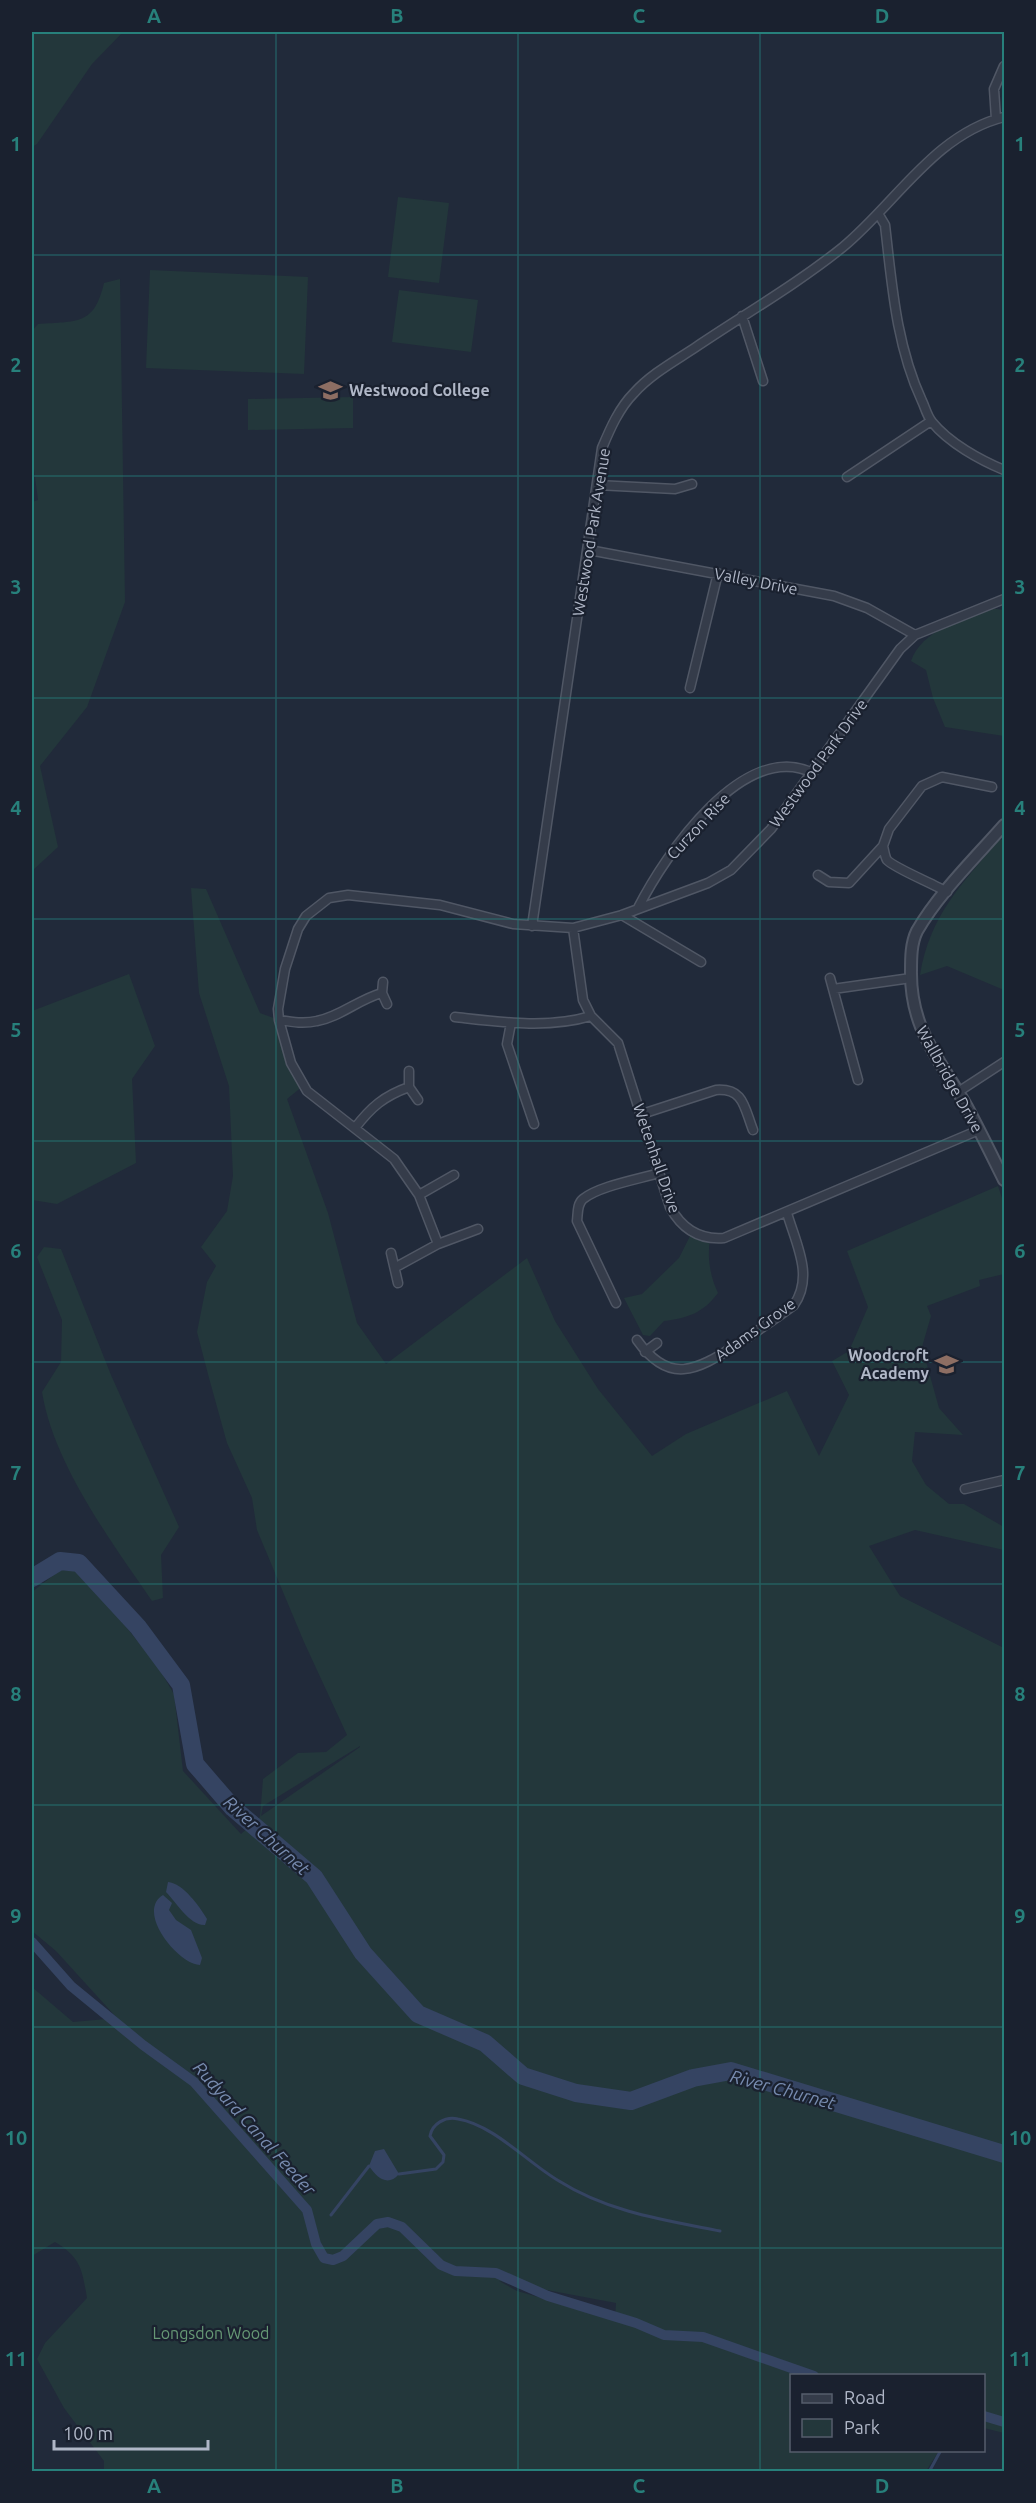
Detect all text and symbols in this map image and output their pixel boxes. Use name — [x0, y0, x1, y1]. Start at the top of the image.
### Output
text: A — [147, 4, 161, 27]
text: B — [390, 4, 404, 27]
text: C — [633, 4, 646, 27]
text: D — [875, 4, 889, 27]
text: 1 — [10, 132, 22, 155]
text: 1 — [1014, 132, 1026, 155]
text: 2 — [10, 353, 22, 376]
text: 2 — [1014, 353, 1026, 376]
school or university icon: Westwood College — [318, 377, 344, 403]
place label: Westwood College — [349, 381, 490, 399]
street label: Westwood Park Avenue — [569, 447, 613, 617]
street label: Valley Drive — [713, 564, 799, 598]
text: 3 — [10, 575, 22, 598]
text: 3 — [1014, 575, 1026, 598]
street label: Westwood Park Drive — [765, 695, 871, 831]
street label: Curzon Rise — [663, 789, 733, 863]
text: 4 — [10, 796, 22, 819]
text: 4 — [1014, 796, 1026, 819]
text: 5 — [10, 1018, 22, 1041]
text: 5 — [1014, 1018, 1026, 1041]
street label: Wallbridge Drive — [913, 1022, 987, 1136]
street label: Wetenhall Drive — [630, 1101, 684, 1215]
text: 6 — [10, 1239, 22, 1262]
text: 6 — [1014, 1239, 1026, 1262]
street label: Adams Grove — [711, 1294, 799, 1364]
place label: Woodcroft Academy — [848, 1346, 929, 1382]
school or university icon: Woodcroft Academy — [934, 1351, 960, 1377]
text: 7 — [10, 1461, 22, 1484]
text: 7 — [1014, 1461, 1026, 1484]
text: 8 — [10, 1682, 22, 1705]
text: 8 — [1014, 1682, 1026, 1705]
water label: River Churnet — [220, 1791, 315, 1879]
text: 9 — [10, 1904, 22, 1927]
text: 9 — [1014, 1904, 1026, 1927]
water label: Rudyard Canal Feeder — [190, 2057, 321, 2200]
water label: River Churnet — [728, 2065, 839, 2113]
text: 10 — [5, 2126, 27, 2149]
text: 10 — [1009, 2126, 1031, 2149]
park label: Longsdon Wood — [153, 2324, 269, 2342]
text: 11 — [5, 2347, 27, 2370]
text: 11 — [1009, 2347, 1031, 2370]
legend — [790, 2374, 985, 2452]
text: Road — [844, 2387, 886, 2407]
scale bar — [54, 2413, 208, 2451]
text: Park — [844, 2417, 880, 2437]
text: 100 m — [63, 2423, 113, 2443]
text: A — [147, 2474, 161, 2497]
text: B — [390, 2474, 404, 2497]
text: C — [633, 2474, 646, 2497]
text: D — [875, 2474, 889, 2497]

